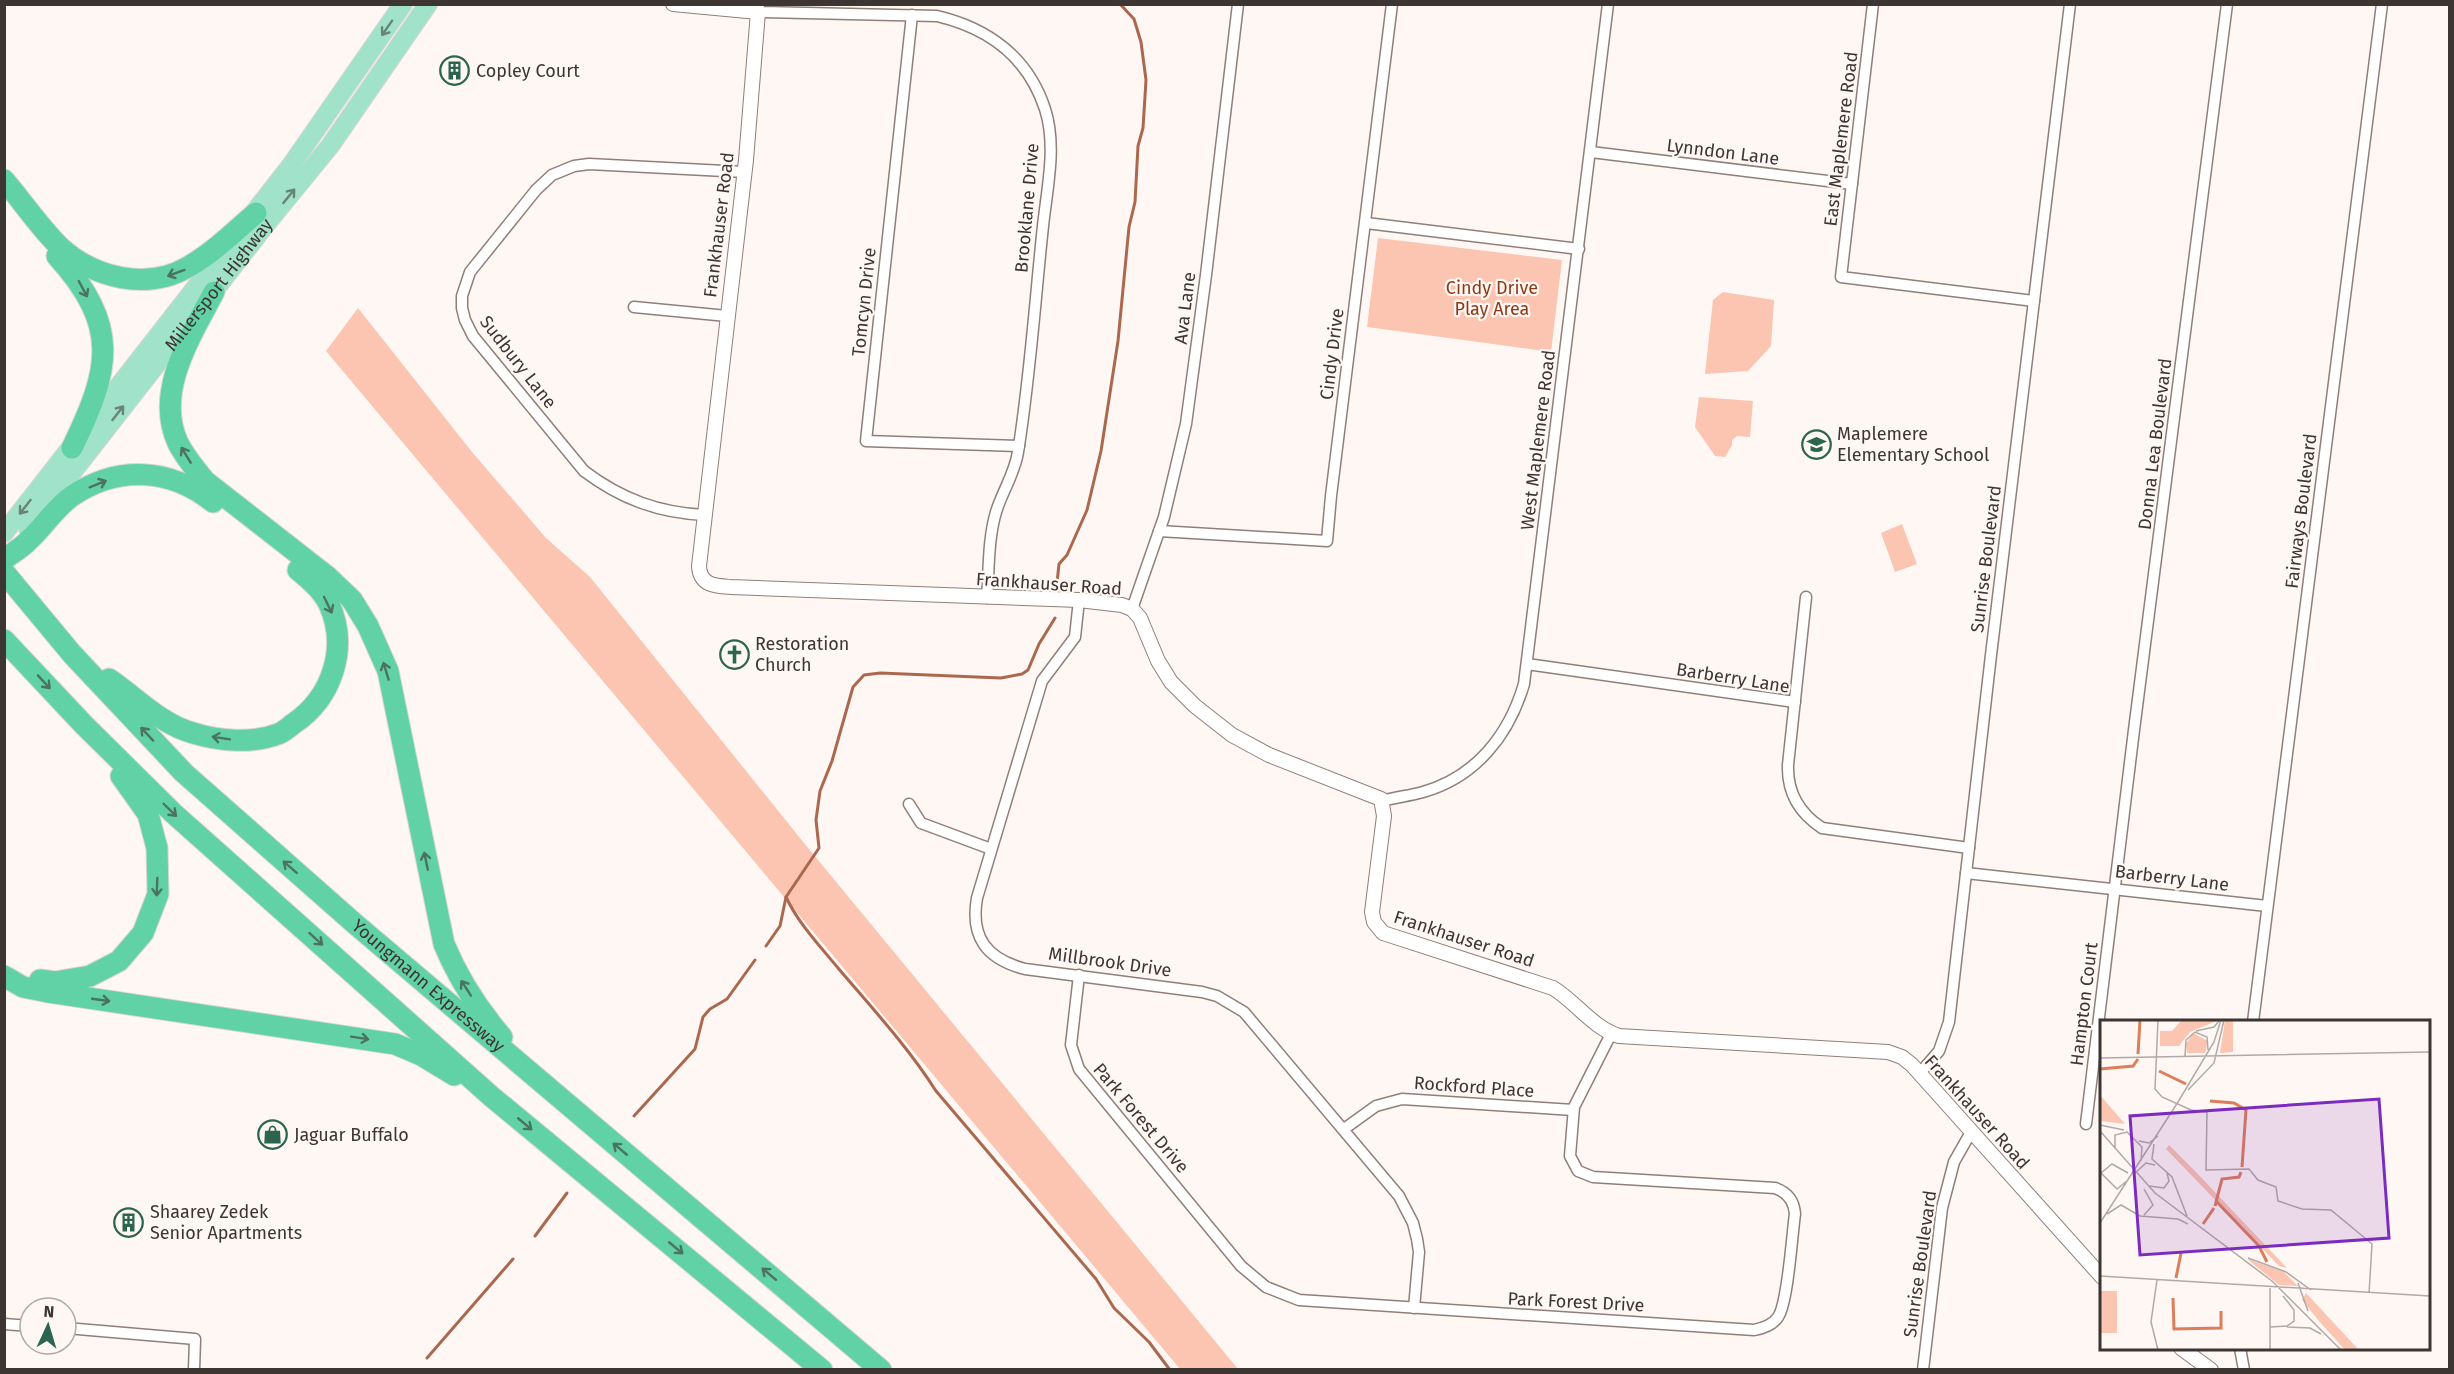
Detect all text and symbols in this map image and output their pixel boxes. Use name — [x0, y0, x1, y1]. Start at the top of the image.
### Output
one-way arrow — [381, 19, 393, 35]
street label: East Maplemere Road — [1819, 50, 1863, 228]
building icon: Copley Court — [439, 55, 471, 87]
place label: Copley Court — [476, 60, 580, 82]
street label: Lynndon Lane — [1665, 134, 1781, 170]
street label: Brooklane Drive — [1010, 142, 1044, 274]
street label: Frankhauser Road — [699, 151, 739, 299]
one-way arrow — [282, 188, 295, 204]
street label: Millersport Highway — [160, 214, 278, 355]
street label: Tomcyn Drive — [847, 247, 881, 357]
one-way arrow — [167, 268, 185, 279]
street label: Ava Lane — [1170, 271, 1200, 345]
park label: Cindy Drive Play Area — [1446, 277, 1538, 320]
one-way arrow — [78, 280, 89, 298]
street label: Cindy Drive — [1315, 307, 1349, 401]
street label: Sudbury Lane — [475, 311, 561, 413]
street label: West Maplemere Road — [1516, 349, 1560, 531]
street label: Donna Lea Boulevard — [2134, 357, 2176, 531]
one-way arrow — [112, 405, 125, 421]
place label: Maplemere Elementary School — [1837, 423, 1989, 466]
school or university icon: Maplemere Elementary School — [1800, 428, 1832, 460]
street label: Fairways Boulevard — [2281, 432, 2321, 590]
one-way arrow — [179, 447, 191, 464]
one-way arrow — [88, 478, 107, 489]
street label: Sunrise Boulevard — [1966, 484, 2006, 634]
one-way arrow — [19, 498, 32, 514]
street label: Frankhauser Road — [975, 568, 1123, 600]
one-way arrow — [322, 595, 334, 613]
place label: Restoration Church — [755, 633, 849, 676]
church icon: Restoration Church — [718, 638, 750, 670]
street label: Barberry Lane — [1675, 658, 1791, 698]
one-way arrow — [380, 662, 391, 681]
one-way arrow — [37, 675, 51, 690]
one-way arrow — [140, 727, 154, 742]
one-way arrow — [212, 732, 232, 743]
one-way arrow — [163, 803, 178, 817]
one-way arrow — [420, 852, 432, 871]
one-way arrow — [283, 860, 298, 874]
street label: Barberry Lane — [2114, 860, 2230, 896]
one-way arrow — [152, 877, 163, 896]
street label: Frankhauser Road — [1391, 906, 1537, 972]
street label: Youngmann Expressway — [347, 915, 509, 1057]
one-way arrow — [308, 932, 323, 946]
street label: Hampton Court — [2066, 940, 2103, 1067]
street label: Millbrook Drive — [1047, 942, 1173, 982]
one-way arrow — [460, 979, 473, 996]
one-way arrow — [91, 995, 110, 1006]
inset map — [2100, 1020, 2430, 1350]
one-way arrow — [350, 1033, 370, 1044]
street label: Frankhauser Road — [1920, 1050, 2034, 1174]
street label: Park Forest Drive — [1089, 1058, 1193, 1178]
street label: Rockford Place — [1413, 1072, 1535, 1102]
one-way arrow — [517, 1117, 532, 1131]
shop icon: Jaguar Buffalo — [257, 1119, 289, 1151]
place label: Jaguar Buffalo — [294, 1124, 409, 1146]
one-way arrow — [613, 1142, 628, 1156]
street label: Sunrise Boulevard — [1899, 1189, 1941, 1339]
place label: Shaarey Zedek Senior Apartments — [150, 1201, 302, 1244]
building icon: Shaarey Zedek Senior Apartments — [113, 1206, 145, 1238]
one-way arrow — [667, 1242, 683, 1255]
one-way arrow — [762, 1268, 778, 1281]
street label: Park Forest Drive — [1507, 1287, 1645, 1317]
north arrow — [18, 1296, 78, 1356]
text: N — [43, 1302, 55, 1321]

